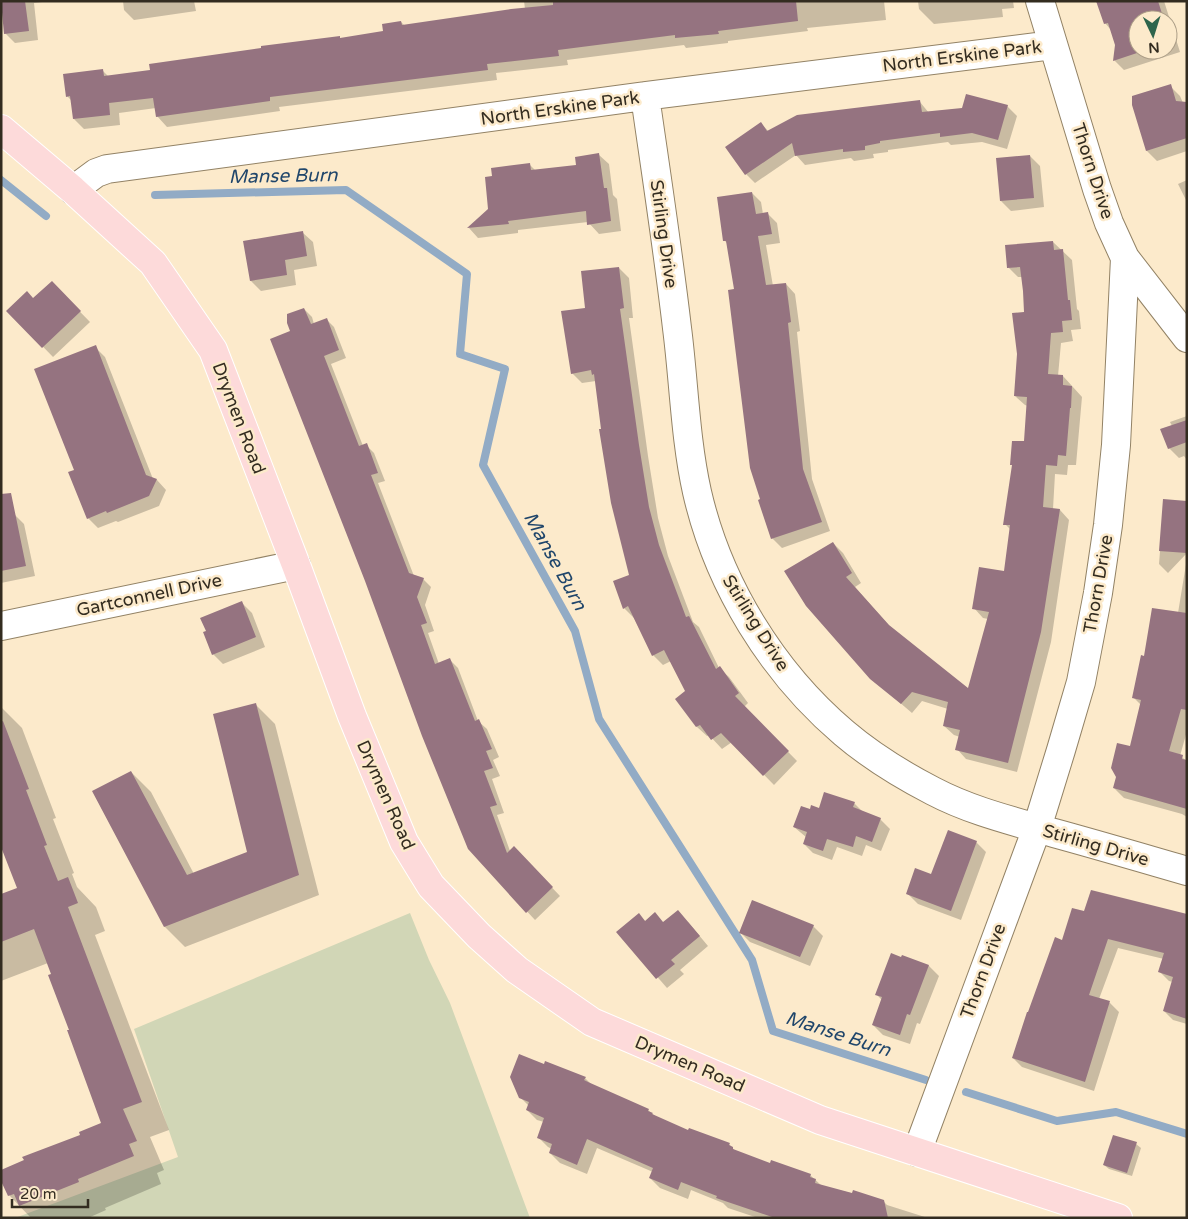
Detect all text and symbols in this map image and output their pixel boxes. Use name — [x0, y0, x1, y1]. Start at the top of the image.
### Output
north arrow — [1128, 10, 1178, 60]
street label: North Erskine Park — [881, 35, 1043, 77]
text: N — [1148, 39, 1160, 56]
street label: North Erskine Park — [479, 86, 641, 130]
street label: Thorn Drive — [1067, 120, 1119, 222]
water label: Manse Burn — [228, 164, 338, 188]
street label: Stirling Drive — [646, 178, 682, 290]
street label: Drymen Road — [208, 359, 270, 477]
water label: Manse Burn — [519, 508, 591, 614]
street label: Thorn Drive — [1079, 533, 1117, 635]
street label: Gartconnell Drive — [74, 569, 224, 621]
street label: Stirling Drive — [718, 571, 794, 675]
street label: Drymen Road — [352, 737, 420, 853]
street label: Stirling Drive — [1040, 819, 1152, 871]
street label: Thorn Drive — [956, 920, 1010, 1022]
water label: Manse Burn — [783, 1007, 894, 1061]
street label: Drymen Road — [632, 1031, 748, 1097]
scale bar — [12, 1176, 89, 1208]
text: 20 m — [20, 1185, 57, 1203]

